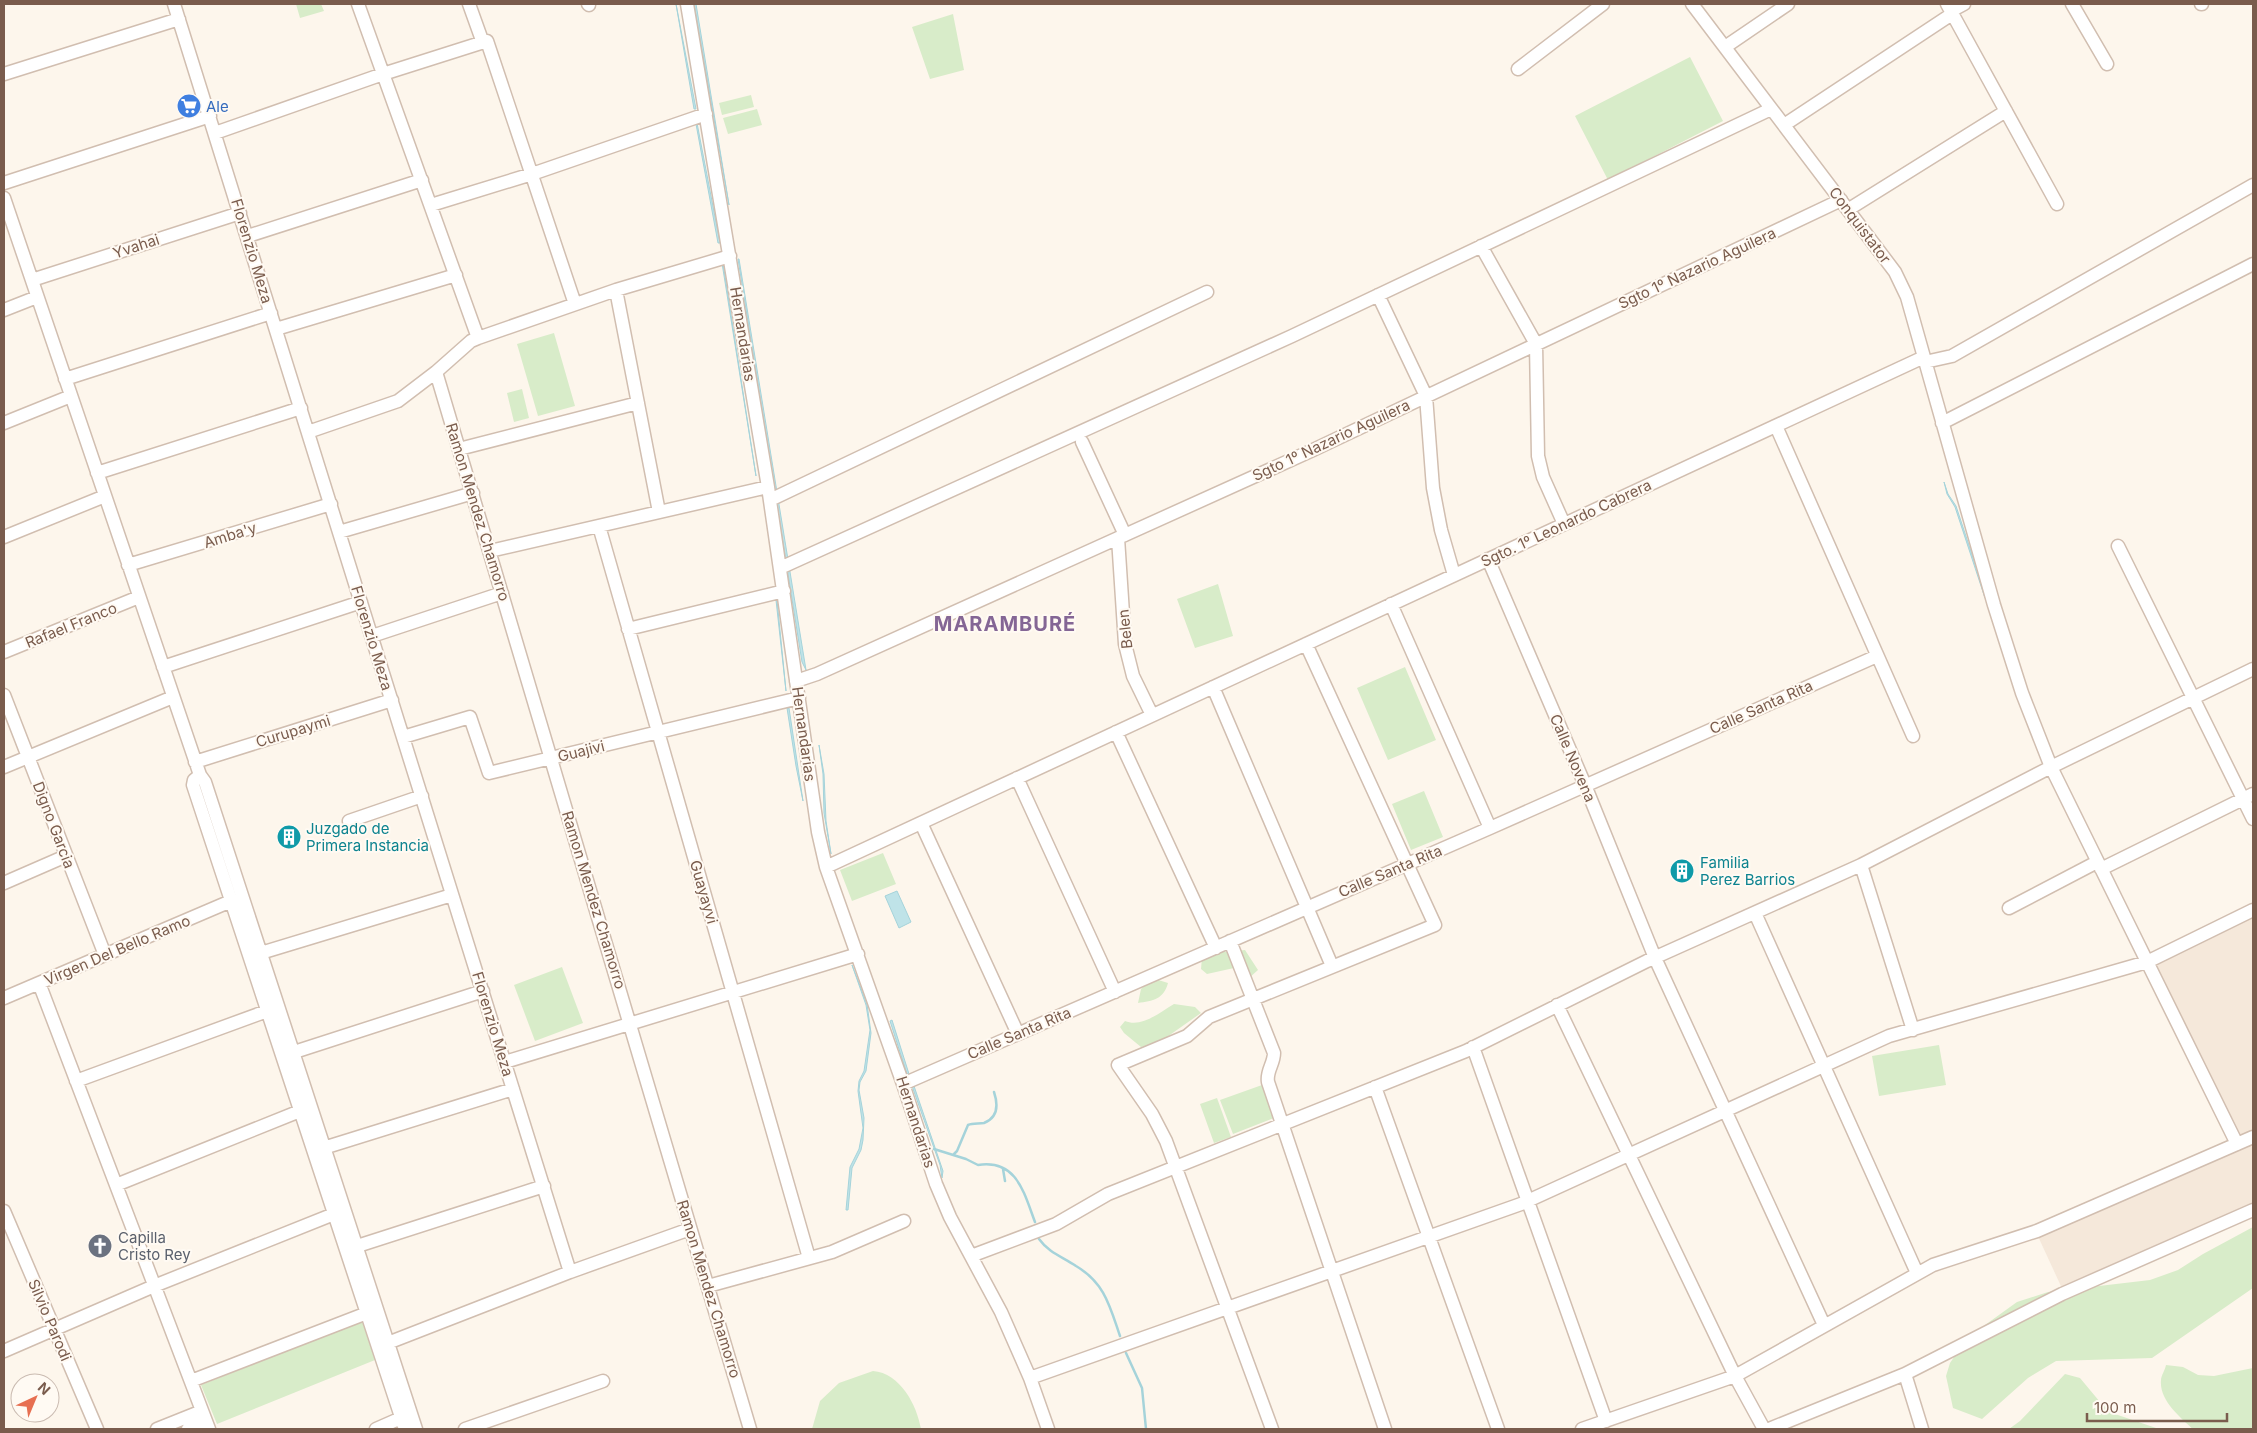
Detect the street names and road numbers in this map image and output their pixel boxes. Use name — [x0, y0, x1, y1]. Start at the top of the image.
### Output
street label: Conquistator — [1825, 183, 1895, 267]
street label: Florenzio Meza — [227, 196, 277, 306]
street label: Sgto 1º Nazario Aguilera — [1615, 223, 1779, 313]
street label: Yvahai — [110, 230, 162, 262]
street label: Hernandarias — [726, 285, 760, 383]
street label: Sgto 1º Nazario Aguilera — [1249, 395, 1413, 485]
street label: Ramon Mendez Chamorro — [442, 421, 514, 603]
street label: Sgto. 1º Leonardo Cabrera — [1478, 475, 1654, 571]
street label: Amba'y — [201, 518, 259, 552]
street label: Florenzio Meza — [347, 583, 397, 693]
street label: Rafael Franco — [22, 598, 120, 652]
street label: Belen — [1113, 608, 1137, 650]
street label: Calle Santa Rita — [1707, 676, 1815, 738]
street label: Hernandarias — [788, 685, 820, 783]
street label: Curupaymi — [253, 711, 333, 751]
street label: Calle Novena — [1546, 711, 1600, 805]
street label: Guajivi — [556, 736, 606, 766]
street label: Digno Garcia — [29, 779, 79, 871]
street label: Ramon Mendez Chamorro — [558, 809, 630, 991]
street label: Calle Santa Rita — [1335, 841, 1445, 901]
street label: Guayayvi — [686, 858, 722, 926]
street label: Virgen Del Bello Ramo — [41, 911, 193, 989]
street label: Florenzio Meza — [468, 969, 518, 1079]
street label: Calle Santa Rita — [964, 1003, 1074, 1063]
street label: Hernandarias — [892, 1074, 940, 1170]
street label: Ramon Mendez Chamorro — [673, 1198, 745, 1380]
street label: Silvio Parodi — [24, 1276, 76, 1364]

